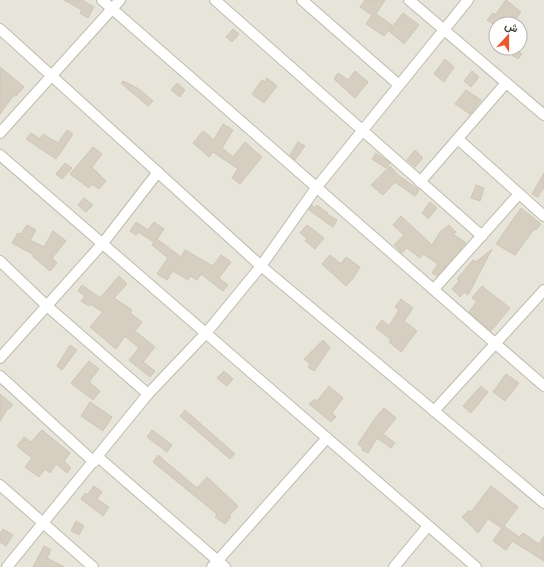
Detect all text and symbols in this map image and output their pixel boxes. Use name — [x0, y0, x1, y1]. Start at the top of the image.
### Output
north arrow — [488, 16, 528, 56]
text: ش — [503, 18, 520, 36]

